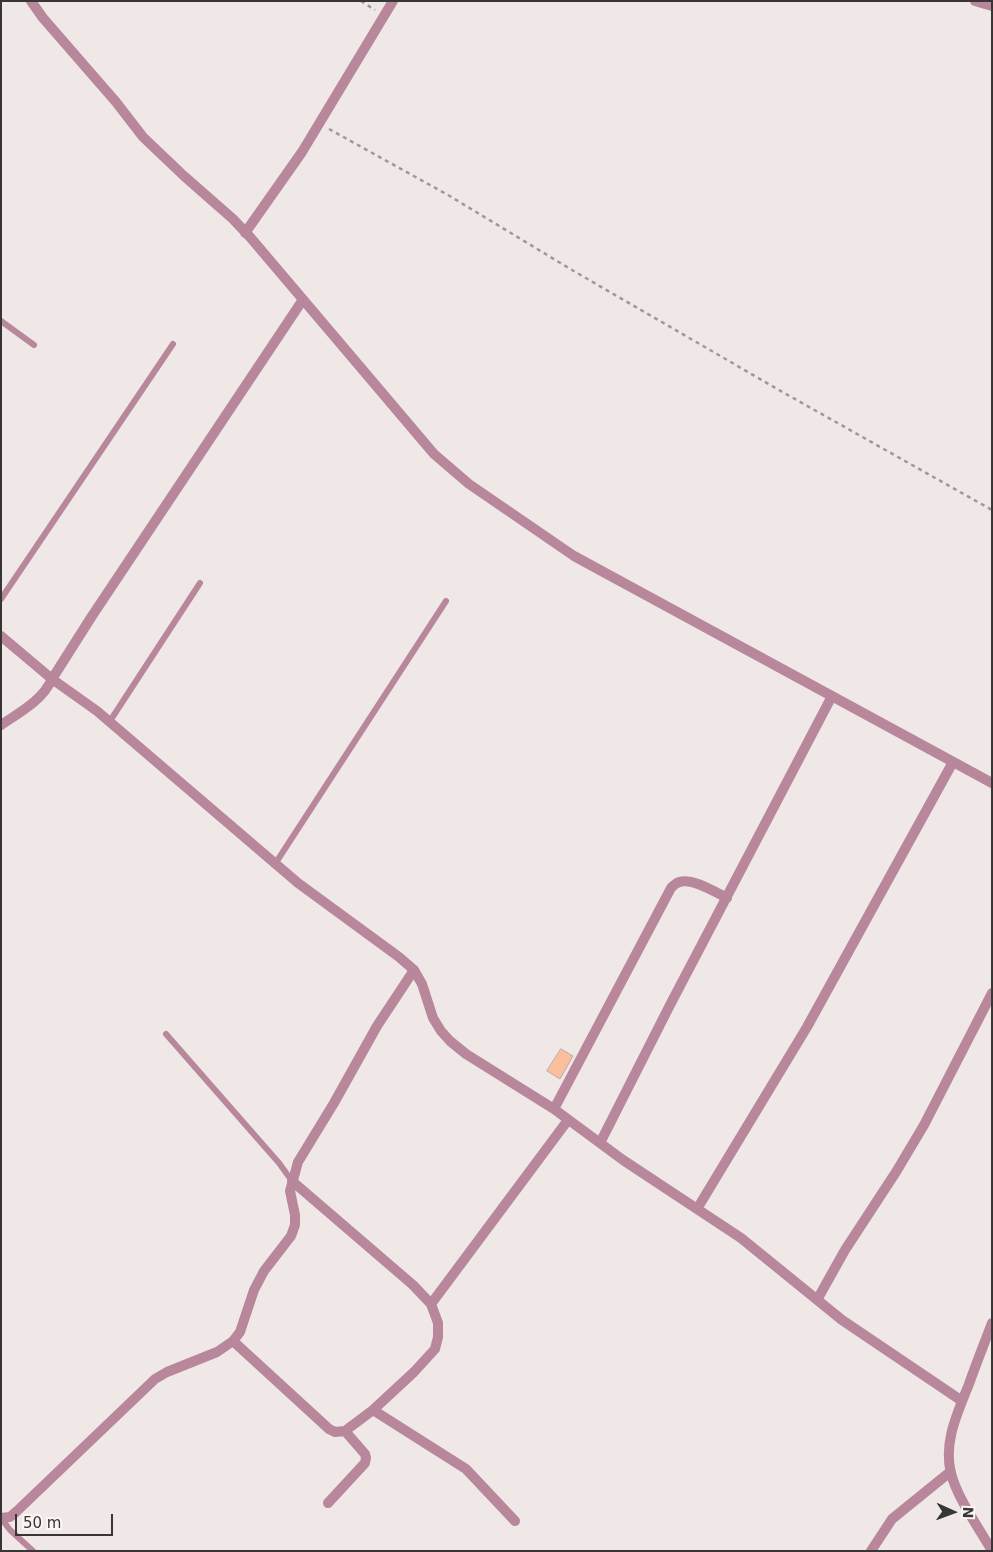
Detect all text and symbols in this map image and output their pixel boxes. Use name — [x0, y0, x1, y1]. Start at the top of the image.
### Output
north arrow — [928, 1487, 978, 1537]
scale bar — [18, 1504, 115, 1536]
text: N — [960, 1506, 976, 1519]
text: 50 m — [23, 1514, 61, 1532]

